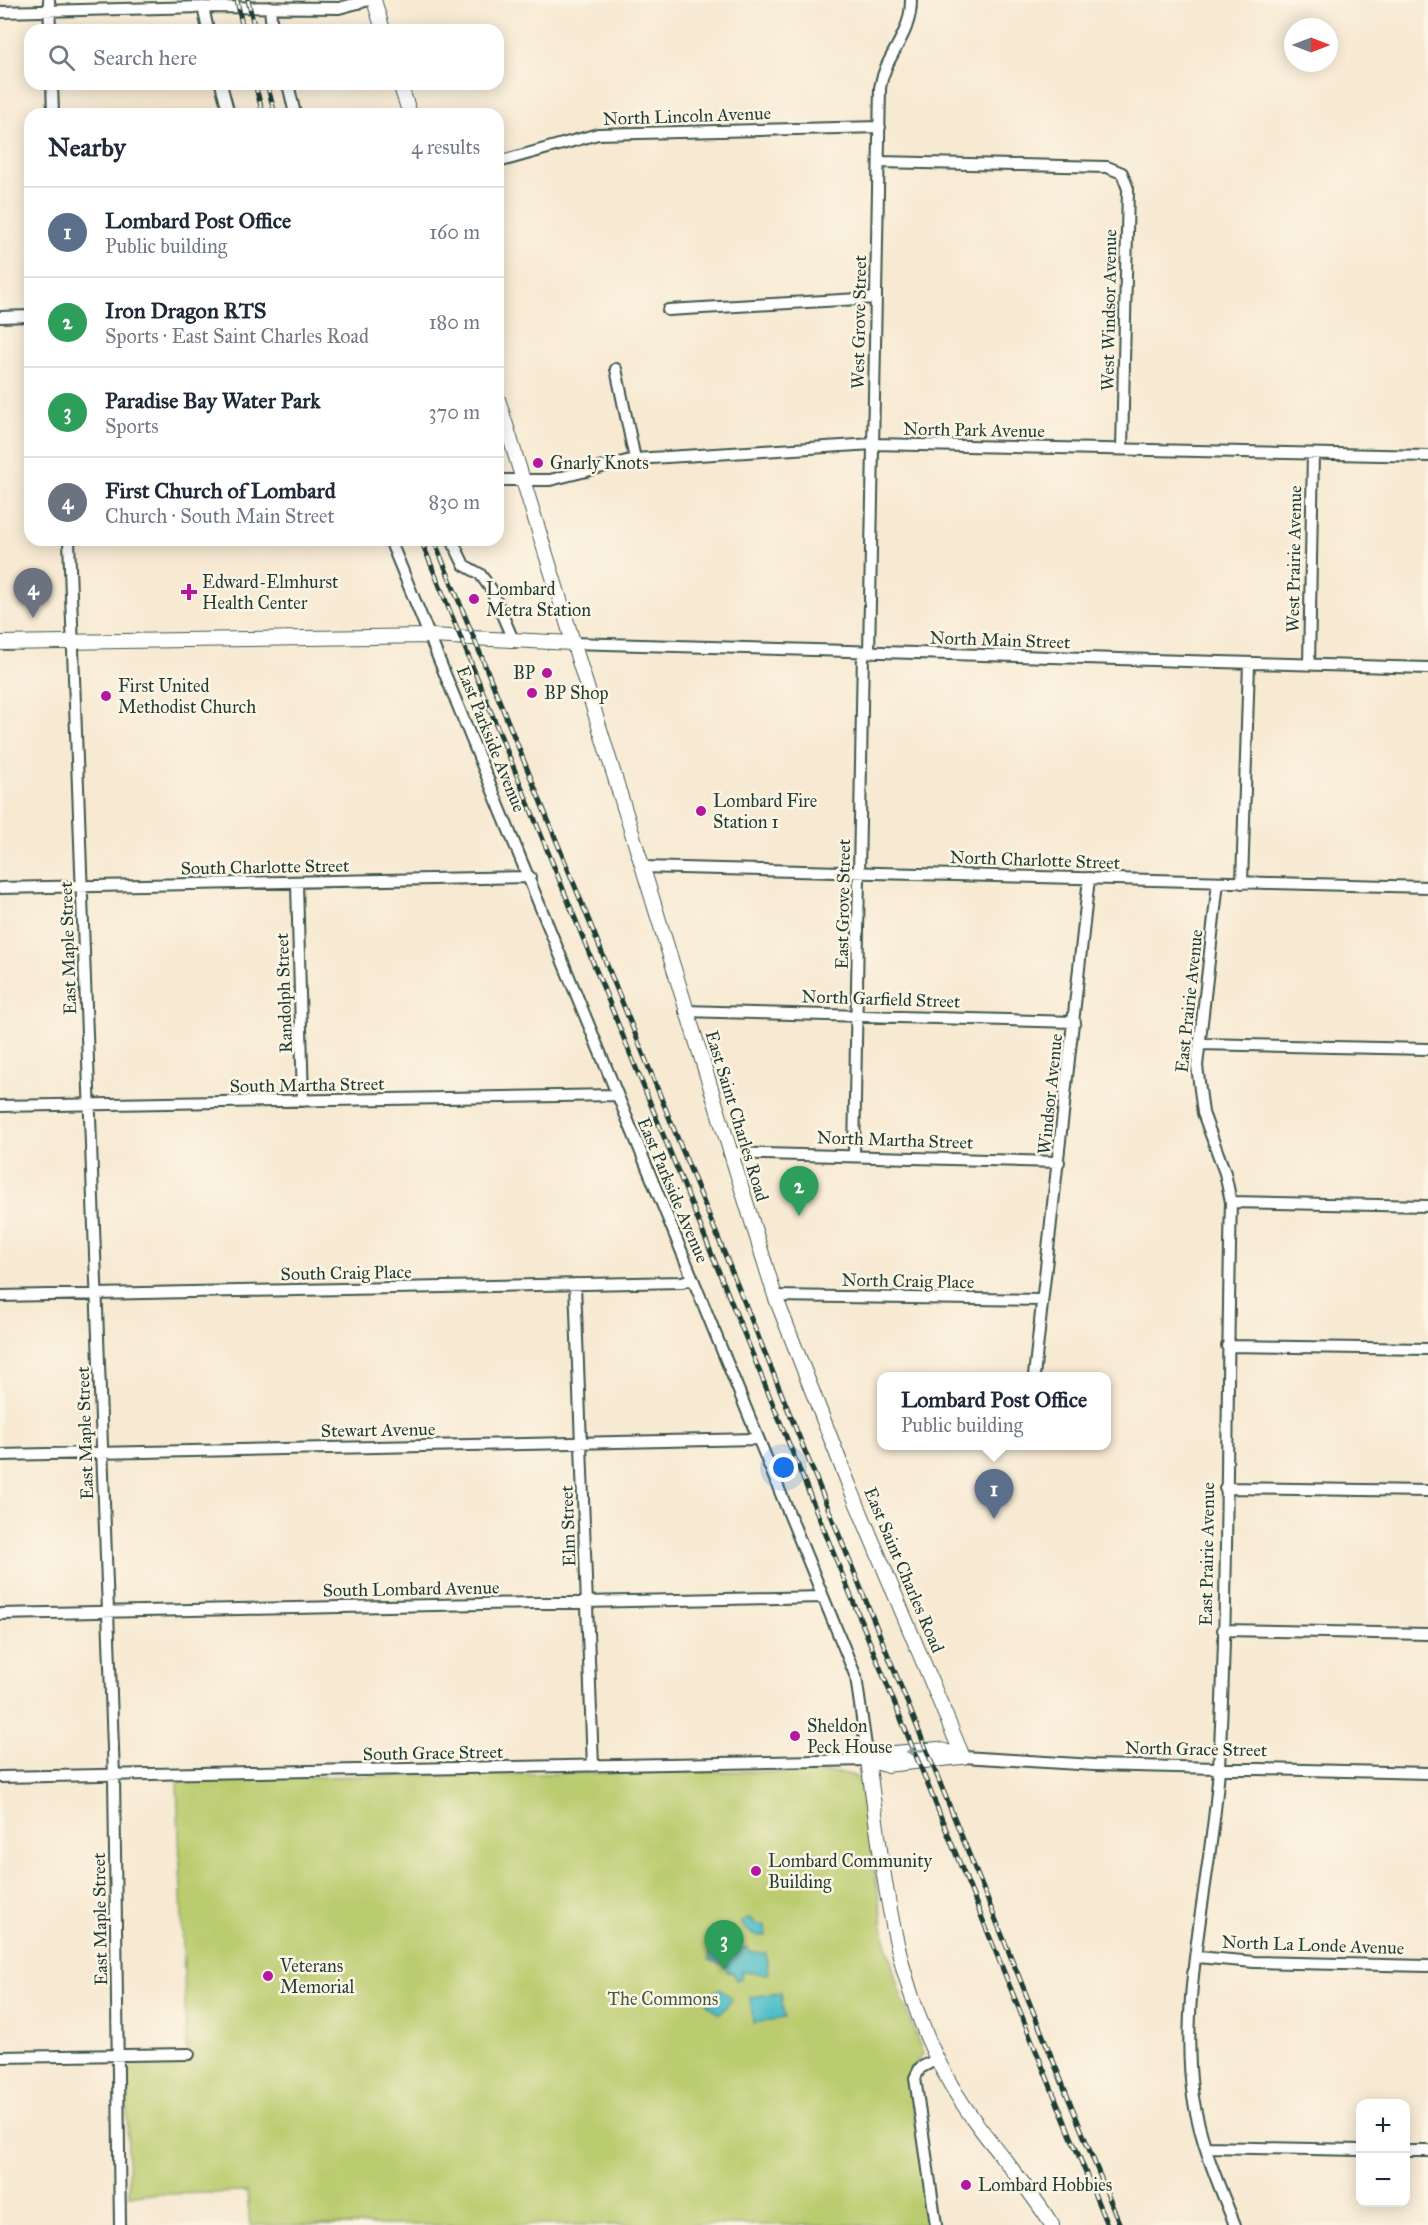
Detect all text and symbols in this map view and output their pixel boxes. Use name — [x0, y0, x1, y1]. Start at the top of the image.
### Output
north arrow — [1284, 18, 1338, 72]
search box — [24, 24, 504, 90]
icon: search — [45, 41, 78, 74]
text: Search here — [93, 44, 197, 71]
street label: North Lincoln Avenue — [602, 102, 772, 130]
text: Nearby — [48, 131, 126, 163]
text: 4 results — [411, 135, 480, 159]
text: Lombard Post Office — [105, 207, 291, 234]
text: 1 — [64, 220, 71, 244]
text: 160 m — [429, 220, 480, 244]
street label: West Windsor Avenue — [1097, 229, 1121, 391]
text: Public building — [105, 234, 227, 258]
street label: West Grove Street — [847, 254, 871, 389]
text: Iron Dragon RTS — [105, 297, 266, 324]
text: 2 — [63, 310, 72, 334]
text: 180 m — [429, 310, 480, 334]
text: Sports · East Saint Charles Road — [105, 324, 369, 348]
text: Paradise Bay Water Park — [105, 387, 321, 414]
text: 3 — [64, 400, 72, 424]
text: 370 m — [429, 400, 480, 424]
text: Sports — [105, 414, 159, 438]
street label: North Park Avenue — [903, 418, 1045, 442]
place label: Gnarly Knots — [550, 452, 649, 474]
marker: Gnarly Knots — [531, 456, 545, 470]
text: First Church of Lombard — [105, 477, 336, 504]
street label: West Prairie Avenue — [1282, 485, 1306, 633]
text: 4 — [62, 490, 73, 514]
text: 830 m — [429, 490, 480, 514]
text: Church · South Main Street — [105, 504, 335, 528]
pin: 4 — [14, 568, 52, 618]
place label: Edward-Elmhurst Health Center — [202, 571, 339, 614]
place label: Lombard Metra Station — [486, 578, 591, 621]
marker: Edward-Elmhurst Health Center — [180, 583, 198, 601]
marker: Lombard Metra Station — [467, 592, 481, 606]
street label: North Main Street — [929, 627, 1071, 653]
place label: BP — [513, 662, 535, 684]
street label: East Parkside Avenue — [452, 663, 530, 815]
marker: BP — [540, 666, 554, 680]
place label: First United Methodist Church — [118, 675, 256, 718]
place label: BP Shop — [544, 682, 608, 704]
marker: BP Shop — [525, 686, 539, 700]
marker: First United Methodist Church — [99, 689, 113, 703]
place label: Lombard Fire Station 1 — [713, 790, 817, 833]
marker: Lombard Fire Station 1 — [694, 804, 708, 818]
street label: East Grove Street — [831, 838, 855, 970]
street label: North Charlotte Street — [949, 846, 1121, 874]
street label: South Charlotte Street — [180, 855, 350, 879]
street label: East Maple Street — [55, 880, 81, 1015]
street label: East Prairie Avenue — [1171, 928, 1207, 1074]
street label: Randolph Street — [271, 932, 297, 1054]
street label: North Garfield Street — [801, 985, 961, 1013]
street label: East Saint Charles Road — [700, 1028, 774, 1204]
street label: Windsor Avenue — [1033, 1033, 1067, 1155]
street label: South Martha Street — [229, 1073, 385, 1097]
street label: East Parkside Avenue — [632, 1114, 714, 1266]
street label: North Martha Street — [816, 1126, 974, 1154]
pin: 2 — [780, 1166, 818, 1216]
street label: South Craig Place — [280, 1261, 412, 1286]
street label: North Craig Place — [841, 1269, 975, 1294]
street label: East Maple Street — [72, 1365, 98, 1500]
popup — [877, 1372, 1111, 1450]
text: Lombard Post Office — [901, 1386, 1087, 1413]
text: Public building — [901, 1413, 1023, 1437]
street label: Stewart Avenue — [321, 1418, 435, 1442]
your location — [769, 1453, 798, 1482]
pin: 1 — [974, 1470, 1014, 1519]
street label: East Prairie Avenue — [1195, 1482, 1219, 1626]
street label: Elm Street — [556, 1484, 580, 1567]
street label: East Saint Charles Road — [859, 1484, 949, 1656]
street label: South Lombard Avenue — [322, 1576, 500, 1602]
place label: Sheldon Peck House — [807, 1715, 892, 1758]
marker: Sheldon Peck House — [788, 1729, 802, 1743]
street label: North Grace Street — [1125, 1737, 1268, 1761]
street label: South Grace Street — [363, 1741, 504, 1765]
one-way arrow — [906, 1746, 925, 1756]
place label: Lombard Community Building — [768, 1850, 933, 1894]
street label: East Maple Street — [88, 1852, 112, 1986]
marker: Lombard Community Building — [749, 1864, 763, 1878]
pin: 3 — [704, 1920, 744, 1970]
street label: North La Londe Avenue — [1221, 1931, 1405, 1959]
place label: Veterans Memorial — [279, 1955, 354, 1998]
marker: Veterans Memorial — [261, 1969, 275, 1983]
park label: The Commons — [608, 1988, 718, 2010]
map controls — [1356, 2099, 1410, 2207]
button: + — [1356, 2099, 1410, 2153]
button: − — [1356, 2153, 1410, 2207]
place label: Lombard Hobbies — [978, 2174, 1112, 2196]
marker: Lombard Hobbies — [959, 2178, 973, 2192]

